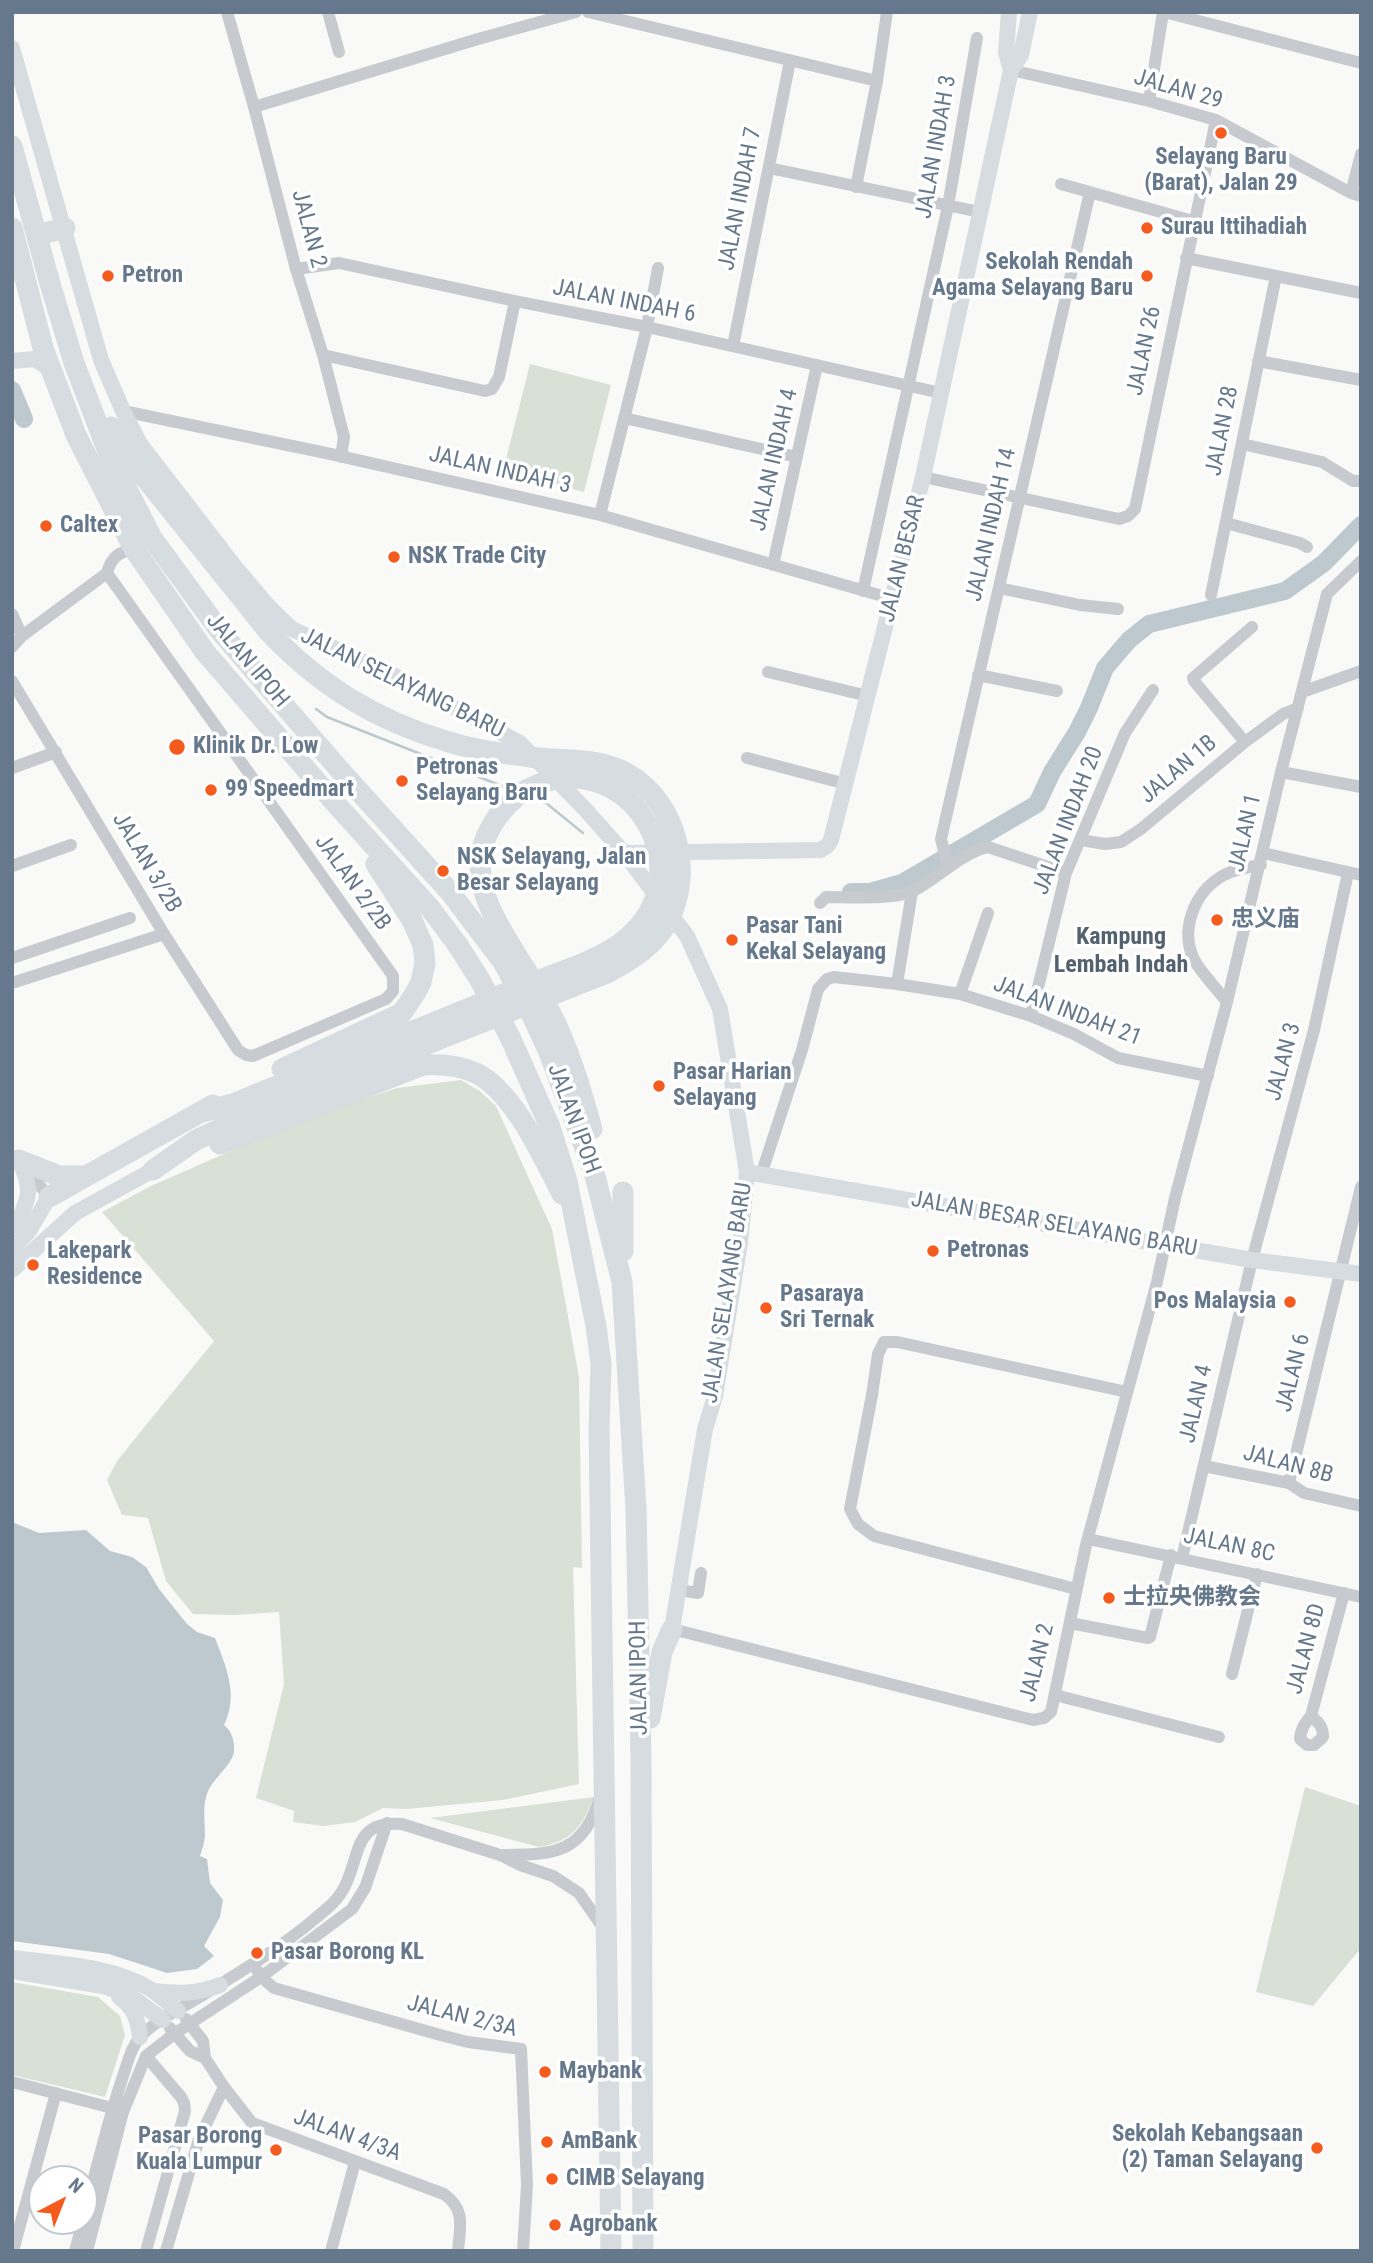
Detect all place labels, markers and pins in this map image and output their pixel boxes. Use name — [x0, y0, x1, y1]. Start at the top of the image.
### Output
marker: Selayang Baru (Barat), Jalan 29 — [1213, 125, 1229, 141]
place label: Selayang Baru (Barat), Jalan 29 — [1144, 144, 1298, 198]
place label: Surau Ittihadiah — [1161, 214, 1307, 242]
marker: Surau Ittihadiah — [1139, 220, 1155, 236]
place label: Sekolah Rendah Agama Selayang Baru — [932, 249, 1133, 303]
place label: Petron — [122, 262, 183, 290]
marker: Petron — [100, 268, 116, 284]
marker: Sekolah Rendah Agama Selayang Baru — [1139, 268, 1155, 284]
place label: Caltex — [60, 512, 118, 540]
marker: Caltex — [38, 518, 54, 534]
place label: NSK Trade City — [408, 543, 546, 571]
marker: NSK Trade City — [386, 549, 402, 565]
place label: Klinik Dr. Low — [193, 733, 318, 761]
marker: Klinik Dr. Low — [167, 737, 187, 757]
place label: Petronas Selayang Baru — [416, 754, 548, 808]
marker: Petronas Selayang Baru — [394, 773, 410, 789]
place label: 99 Speedmart — [225, 776, 354, 804]
marker: 99 Speedmart — [203, 782, 219, 798]
place label: NSK Selayang, Jalan Besar Selayang — [457, 844, 646, 898]
marker: NSK Selayang, Jalan Besar Selayang — [435, 863, 451, 879]
place label: 忠义庙 — [1231, 906, 1300, 934]
marker: 忠义庙 — [1209, 912, 1225, 928]
place label: Pasar Tani Kekal Selayang — [746, 913, 886, 967]
marker: Pasar Tani Kekal Selayang — [724, 932, 740, 948]
place label: Pasar Harian Selayang — [673, 1059, 792, 1113]
marker: Pasar Harian Selayang — [651, 1078, 667, 1094]
place label: Petronas — [947, 1237, 1029, 1265]
place label: Lakepark Residence — [47, 1238, 142, 1292]
marker: Petronas — [925, 1243, 941, 1259]
marker: Lakepark Residence — [25, 1257, 41, 1273]
place label: Pasaraya Sri Ternak — [780, 1281, 874, 1335]
place label: Pos Malaysia — [1154, 1288, 1276, 1316]
marker: Pos Malaysia — [1282, 1294, 1298, 1310]
marker: Pasaraya Sri Ternak — [758, 1300, 774, 1316]
place label: 士拉央佛教会 — [1123, 1584, 1261, 1612]
marker: 士拉央佛教会 — [1101, 1590, 1117, 1606]
place label: Pasar Borong KL — [271, 1939, 424, 1967]
marker: Pasar Borong KL — [249, 1945, 265, 1961]
place label: Maybank — [559, 2058, 642, 2086]
marker: Maybank — [537, 2064, 553, 2080]
place label: Sekolah Kebangsaan (2) Taman Selayang — [1112, 2121, 1303, 2175]
place label: Pasar Borong Kuala Lumpur — [136, 2123, 262, 2177]
place label: AmBank — [561, 2128, 637, 2156]
marker: AmBank — [539, 2134, 555, 2150]
marker: Sekolah Kebangsaan (2) Taman Selayang — [1309, 2140, 1325, 2156]
marker: Pasar Borong Kuala Lumpur — [268, 2142, 284, 2158]
place label: CIMB Selayang — [566, 2165, 705, 2193]
marker: CIMB Selayang — [544, 2171, 560, 2187]
place label: Agrobank — [569, 2211, 658, 2239]
marker: Agrobank — [547, 2217, 563, 2233]

